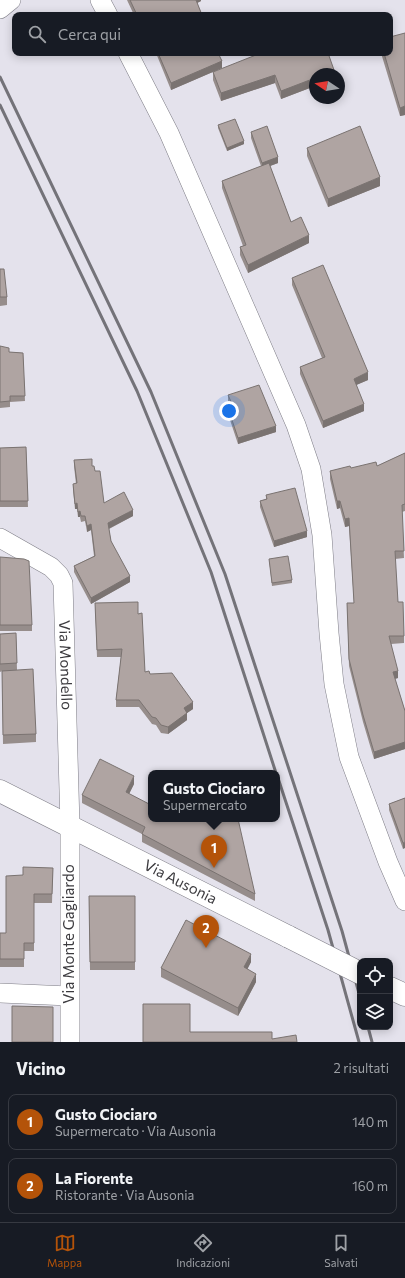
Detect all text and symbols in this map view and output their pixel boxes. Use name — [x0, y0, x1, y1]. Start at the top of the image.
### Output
search box — [12, 12, 393, 56]
icon: search — [26, 23, 48, 45]
text: Cerca qui — [58, 25, 121, 43]
north arrow — [309, 68, 345, 104]
your location — [219, 401, 239, 421]
street label: Via Mondello — [56, 620, 77, 710]
popup — [148, 770, 280, 822]
text: Gusto Ciociaro — [163, 779, 265, 797]
text: Supermercato — [163, 797, 247, 813]
pin: 1 — [201, 835, 227, 868]
street label: Via Ausonia — [141, 855, 220, 907]
street label: Via Monte Gagliardo — [59, 864, 77, 1004]
pin: 2 — [193, 915, 219, 948]
map controls — [357, 958, 393, 1030]
button: locate — [357, 958, 393, 994]
button: layers — [357, 994, 393, 1030]
text: Vicino — [16, 1058, 66, 1079]
text: 2 risultati — [333, 1060, 389, 1076]
text: Gusto Ciociaro — [55, 1105, 157, 1123]
text: 1 — [27, 1114, 33, 1130]
text: 140 m — [352, 1114, 388, 1130]
text: Supermercato · Via Ausonia — [55, 1123, 216, 1139]
text: La Fiorente — [55, 1169, 133, 1187]
text: 2 — [26, 1178, 34, 1194]
text: 160 m — [352, 1178, 388, 1194]
text: Ristorante · Via Ausonia — [55, 1187, 194, 1203]
tab: Mappa — [47, 1232, 82, 1269]
tab: Indicazioni — [176, 1232, 230, 1269]
tab: Salvati — [324, 1232, 358, 1269]

